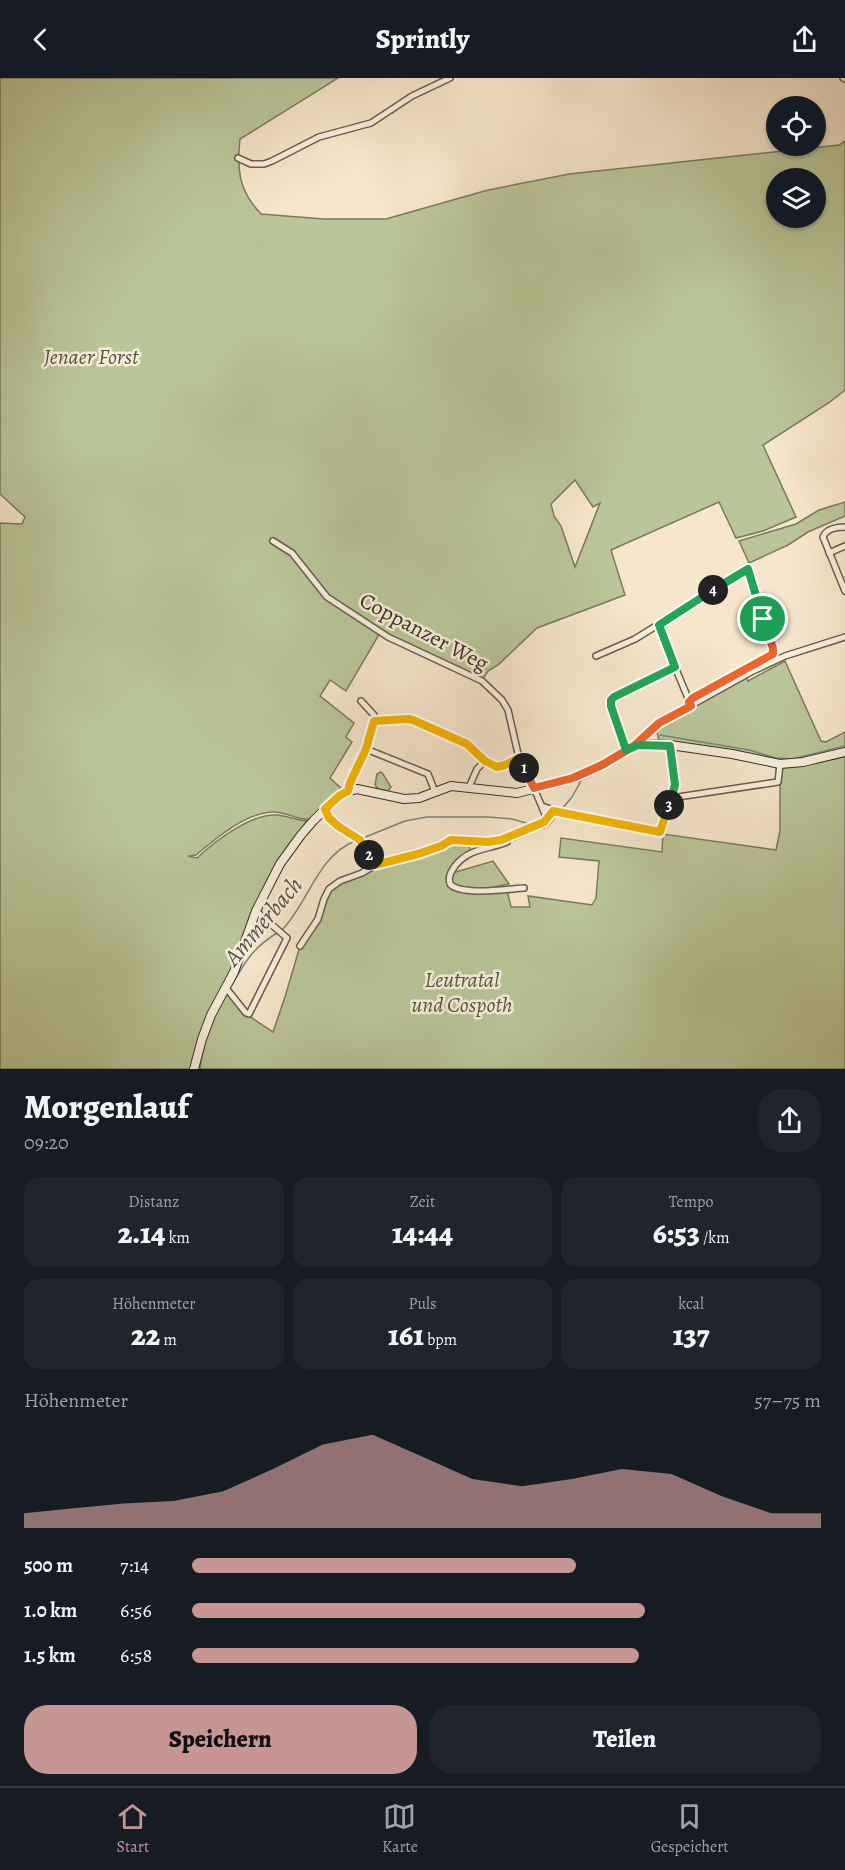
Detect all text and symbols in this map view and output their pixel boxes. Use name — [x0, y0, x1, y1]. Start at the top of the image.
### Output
text: Sprintly — [376, 21, 469, 57]
icon: back — [24, 23, 57, 56]
icon: share — [788, 23, 821, 56]
map controls — [766, 96, 826, 228]
button: locate — [766, 96, 826, 156]
button: layers — [766, 168, 826, 228]
park label: Jenaer Forst — [43, 342, 139, 372]
pin: 4 — [698, 575, 728, 605]
text: 4 — [709, 579, 717, 601]
street label: Coppanzer Weg — [354, 585, 494, 679]
pin — [737, 593, 788, 644]
icon: arrive — [746, 602, 779, 635]
pin: 1 — [509, 753, 539, 783]
text: 1 — [521, 757, 527, 779]
pin: 3 — [654, 790, 684, 820]
text: 3 — [666, 794, 672, 816]
pin: 2 — [354, 840, 384, 870]
text: 2 — [365, 844, 373, 866]
water label: Ammerbach — [215, 870, 310, 974]
park label: Leutratal und Cospoth — [412, 965, 512, 1020]
text: Morgenlauf — [24, 1084, 189, 1129]
button: share — [758, 1089, 821, 1152]
text: 09:20 — [24, 1129, 69, 1156]
text: Distanz — [128, 1191, 179, 1213]
text: Zeit — [410, 1191, 435, 1213]
text: Tempo — [669, 1191, 714, 1213]
text: 2.14 — [118, 1213, 165, 1253]
text: 14:44 — [392, 1213, 453, 1253]
text: 6:53 — [653, 1213, 700, 1253]
text: km — [165, 1227, 190, 1249]
text: /km — [700, 1227, 730, 1249]
text: Höhenmeter — [112, 1293, 195, 1315]
text: Puls — [409, 1293, 436, 1315]
text: kcal — [678, 1293, 704, 1315]
text: 22 — [131, 1315, 160, 1355]
text: 161 — [388, 1315, 424, 1355]
text: 137 — [673, 1315, 710, 1355]
text: m — [160, 1329, 177, 1351]
text: bpm — [424, 1329, 457, 1351]
text: Höhenmeter — [24, 1387, 128, 1414]
text: 57–75 m — [754, 1387, 821, 1414]
text: 500 m — [24, 1552, 73, 1579]
text: 7:14 — [120, 1552, 149, 1579]
text: 1.0 km — [24, 1597, 77, 1624]
text: 6:56 — [120, 1597, 152, 1624]
text: 1.5 km — [24, 1642, 76, 1669]
text: 6:58 — [120, 1642, 152, 1669]
button: Speichern — [24, 1705, 417, 1774]
button: Teilen — [429, 1705, 821, 1774]
tab: Start — [116, 1800, 149, 1858]
tab: Karte — [382, 1800, 418, 1858]
tab: Gespeichert — [651, 1800, 729, 1858]

